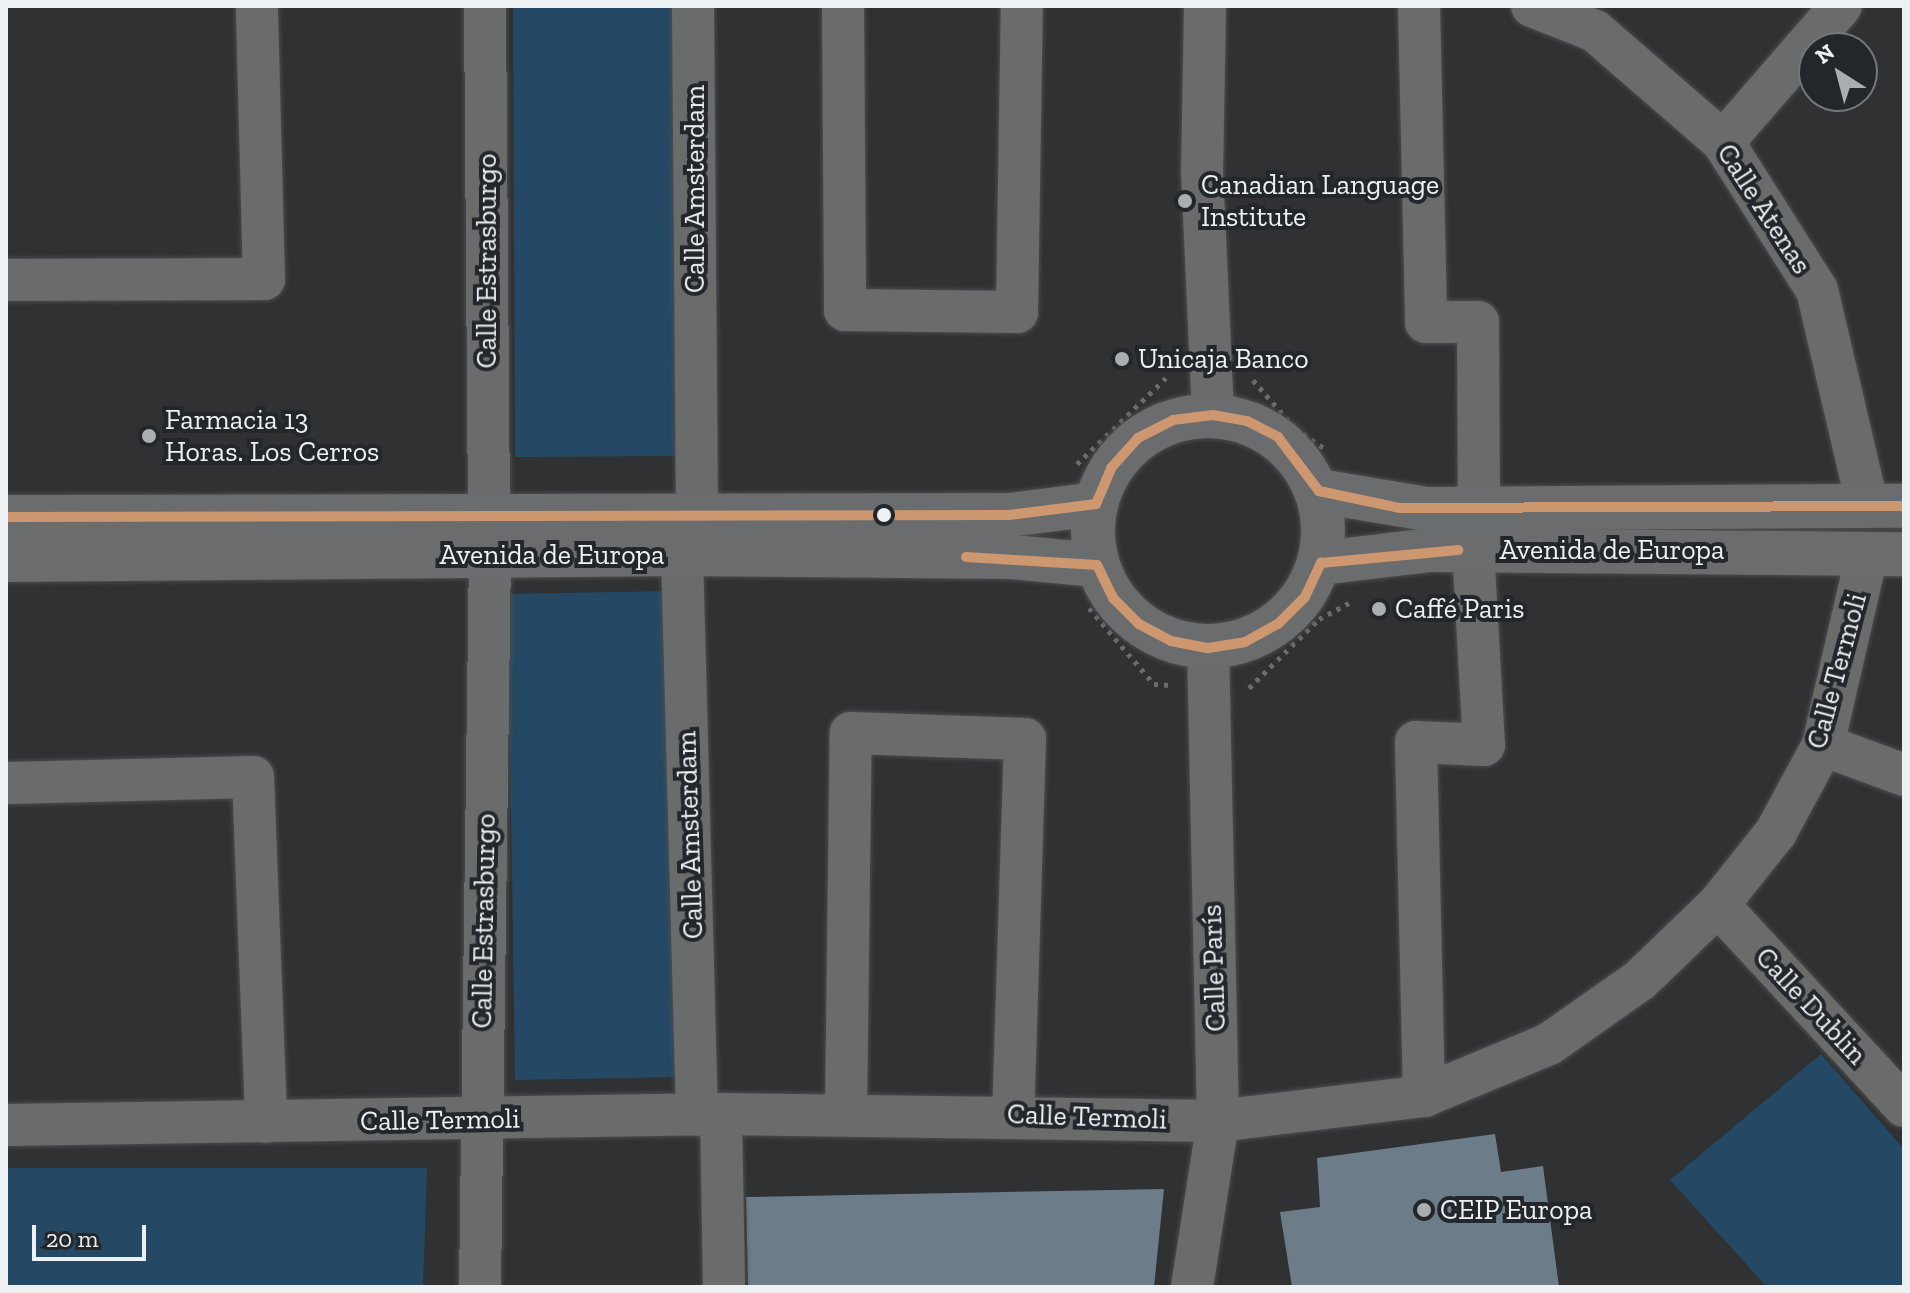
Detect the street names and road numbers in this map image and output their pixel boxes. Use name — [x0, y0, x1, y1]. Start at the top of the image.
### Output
street label: Calle Amsterdam — [678, 85, 712, 293]
street label: Calle Atenas — [1709, 137, 1819, 281]
street label: Calle Estrasburgo — [470, 154, 504, 368]
street label: Avenida de Europa — [1499, 533, 1725, 567]
street label: Avenida de Europa — [439, 538, 665, 572]
street label: Calle Termoli — [1800, 589, 1874, 753]
street label: Calle Amsterdam — [670, 730, 710, 940]
street label: Calle Estrasburgo — [465, 813, 503, 1029]
street label: Calle París — [1195, 904, 1233, 1032]
street label: Calle Dublin — [1748, 941, 1874, 1071]
street label: Calle Termoli — [1006, 1097, 1168, 1137]
street label: Calle Termoli — [360, 1102, 520, 1138]

